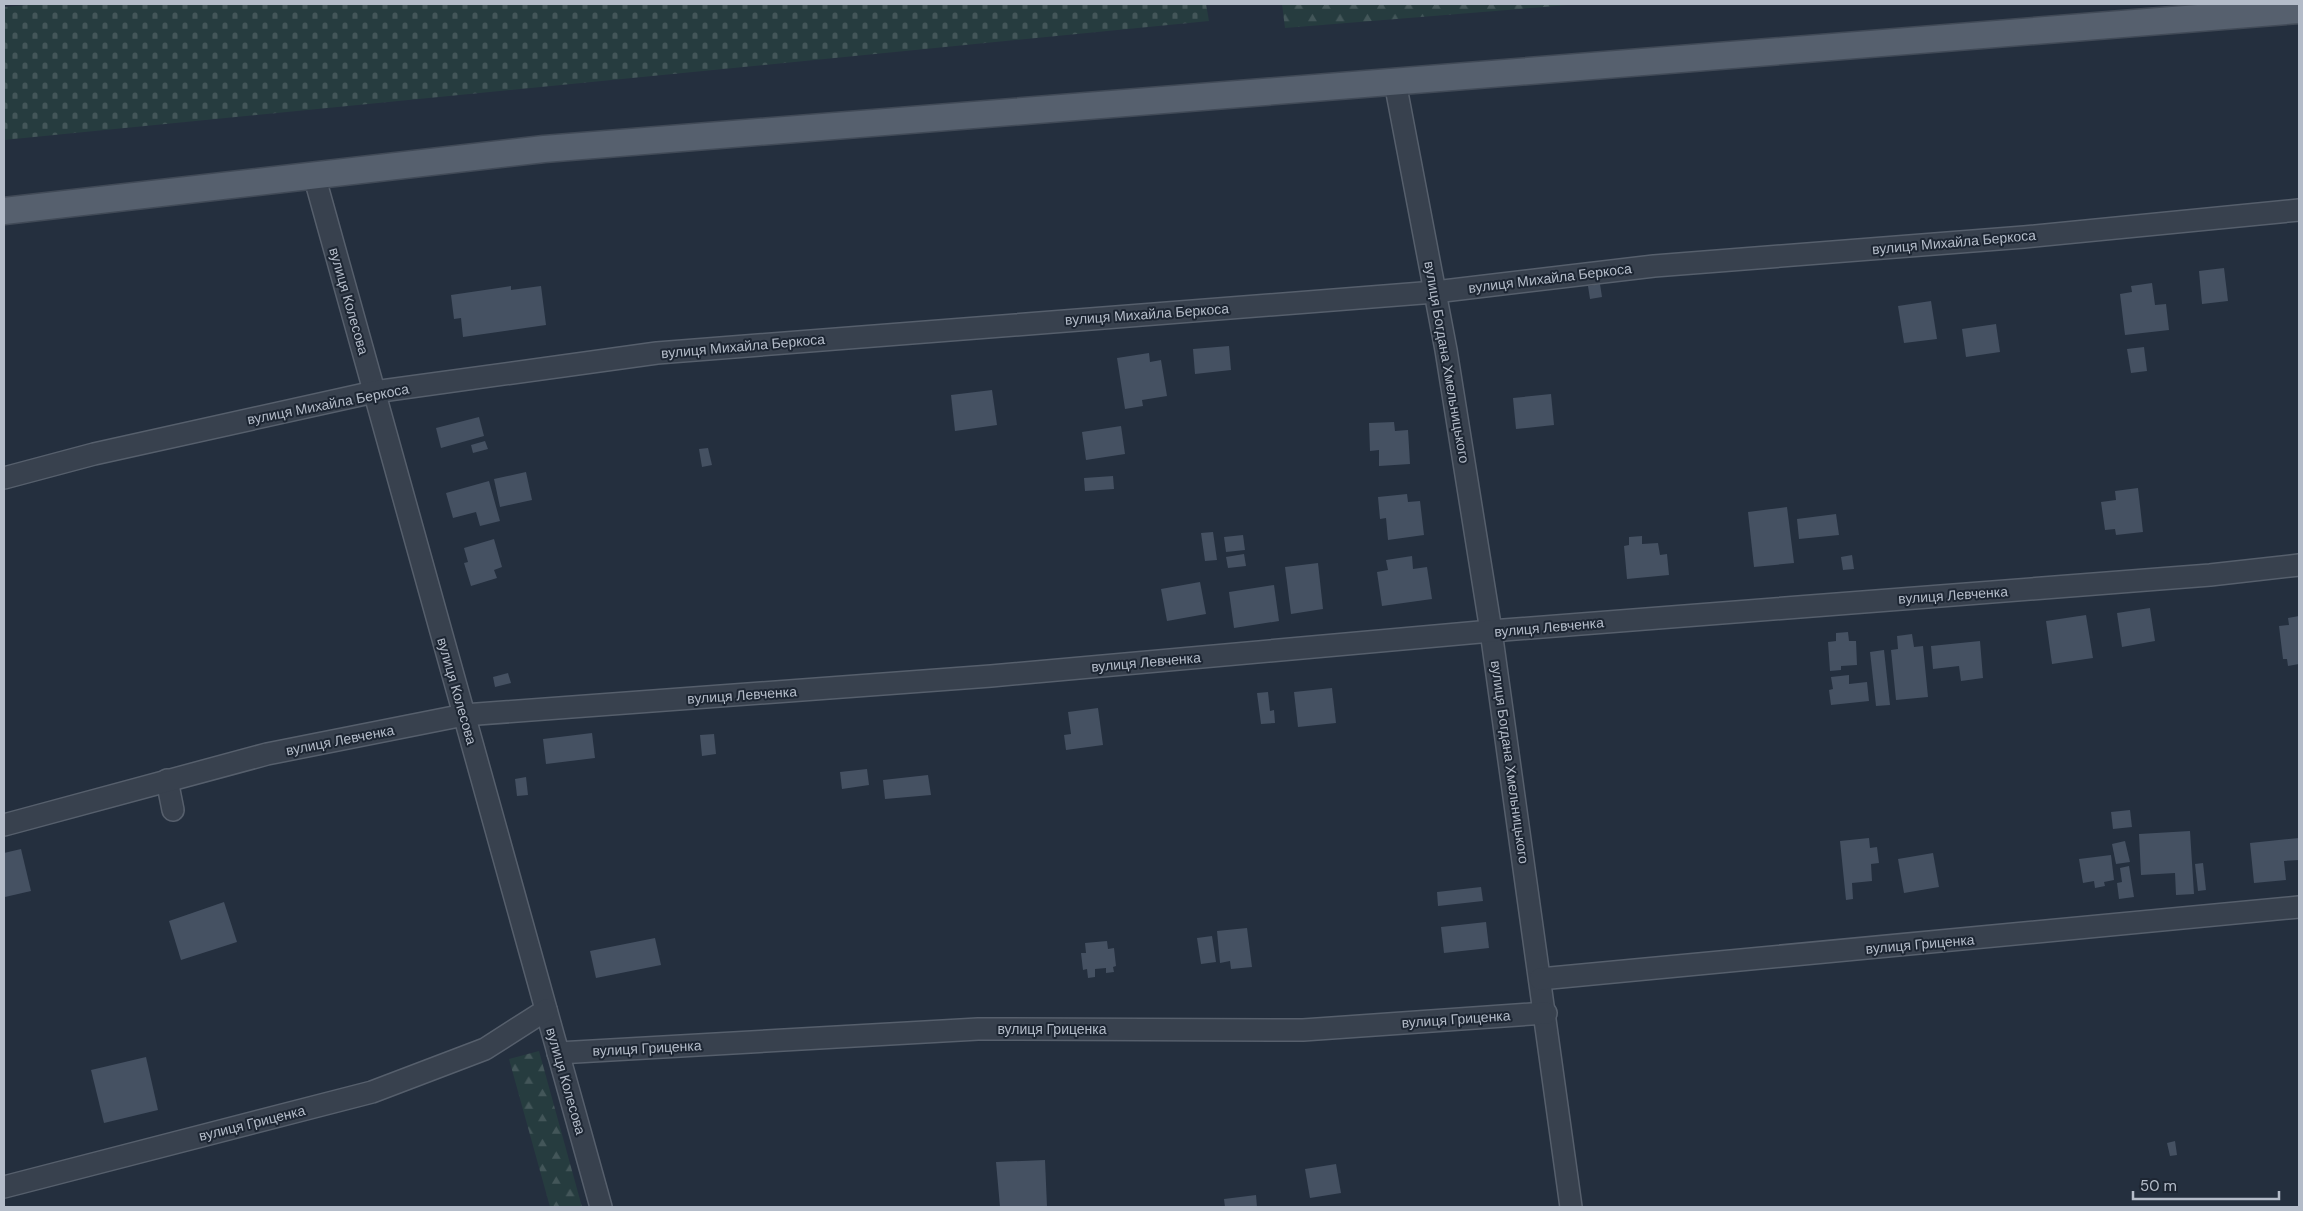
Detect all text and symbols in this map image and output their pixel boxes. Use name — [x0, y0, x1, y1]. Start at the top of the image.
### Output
street label: вулиця Михайла Беркоса — [1871, 226, 2037, 258]
street label: вулиця Колесова — [325, 245, 373, 357]
street label: вулиця Богдана Хмельницького — [1420, 259, 1474, 465]
street label: вулиця Михайла Беркоса — [1467, 259, 1633, 297]
street label: вулиця Михайла Беркоса — [1064, 299, 1230, 329]
street label: вулиця Михайла Беркоса — [660, 330, 826, 362]
street label: вулиця Михайла Беркоса — [246, 379, 411, 429]
street label: вулиця Левченка — [1898, 582, 2009, 608]
street label: вулиця Левченка — [1493, 613, 1605, 641]
street label: вулиця Колесова — [433, 635, 481, 747]
street label: вулиця Левченка — [1090, 648, 1202, 676]
street label: вулиця Богдана Хмельницького — [1487, 659, 1533, 865]
street label: вулиця Левченка — [687, 682, 798, 708]
street label: вулиця Левченка — [284, 721, 396, 759]
street label: вулиця Гриценка — [1865, 930, 1975, 958]
street label: вулиця Гриценка — [1401, 1006, 1511, 1032]
street label: вулиця Гриценка — [997, 1020, 1107, 1038]
street label: вулиця Колесова — [542, 1025, 590, 1137]
street label: вулиця Гриценка — [592, 1036, 702, 1060]
street label: вулиця Гриценка — [197, 1101, 307, 1145]
scale bar — [2133, 1168, 2279, 1200]
text: 50 m — [2140, 1176, 2177, 1196]

